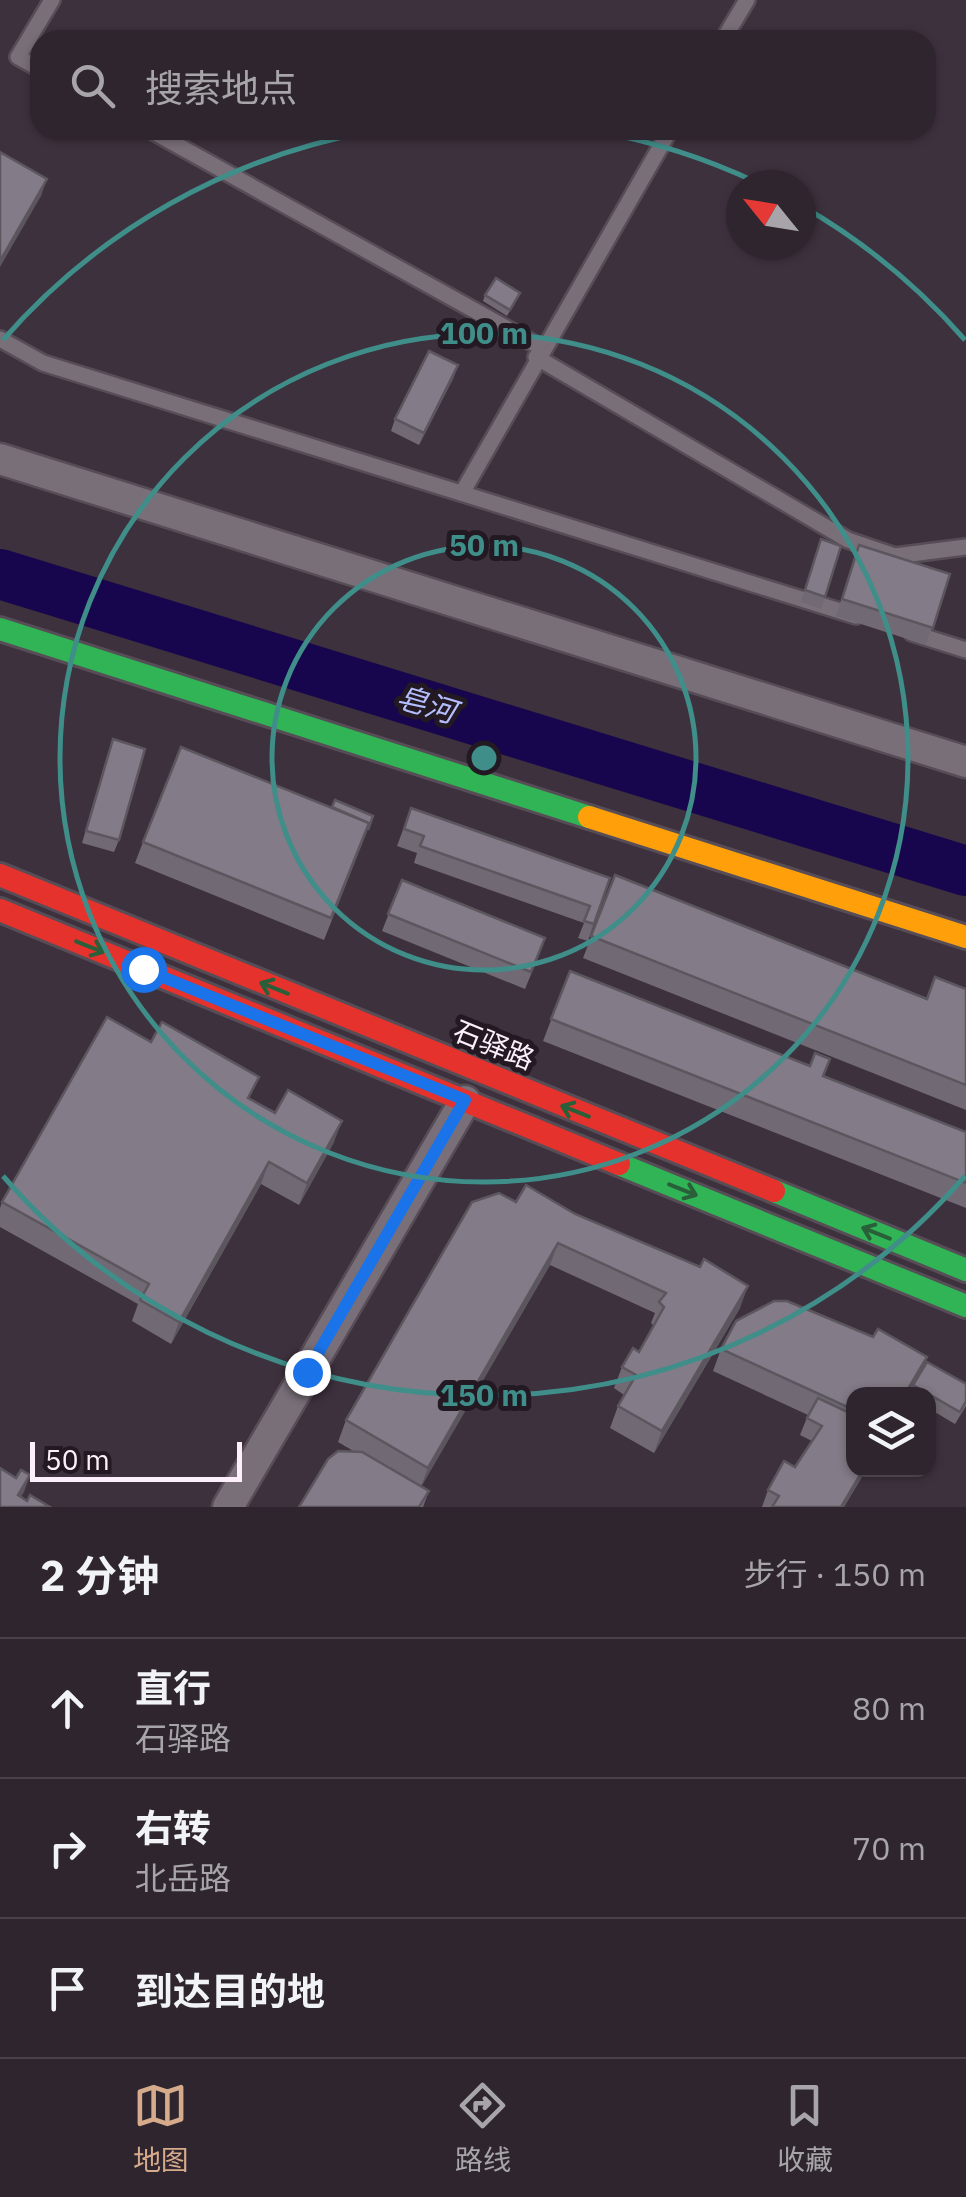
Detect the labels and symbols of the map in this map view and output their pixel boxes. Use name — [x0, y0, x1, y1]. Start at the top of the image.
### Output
north arrow — [726, 170, 816, 260]
text: 100 m — [440, 313, 528, 352]
text: 50 m — [449, 525, 519, 564]
water label: 皂河 — [392, 676, 466, 732]
centre of rings — [466, 740, 502, 776]
one-way arrow — [74, 940, 105, 958]
route start — [121, 947, 167, 993]
one-way arrow — [259, 977, 290, 995]
street label: 石驿路 — [448, 1012, 540, 1077]
one-way arrow — [560, 1100, 590, 1118]
one-way arrow — [667, 1182, 697, 1200]
one-way arrow — [861, 1223, 891, 1241]
route end — [285, 1350, 331, 1396]
text: 150 m — [440, 1375, 528, 1414]
scale bar — [30, 1437, 242, 1482]

